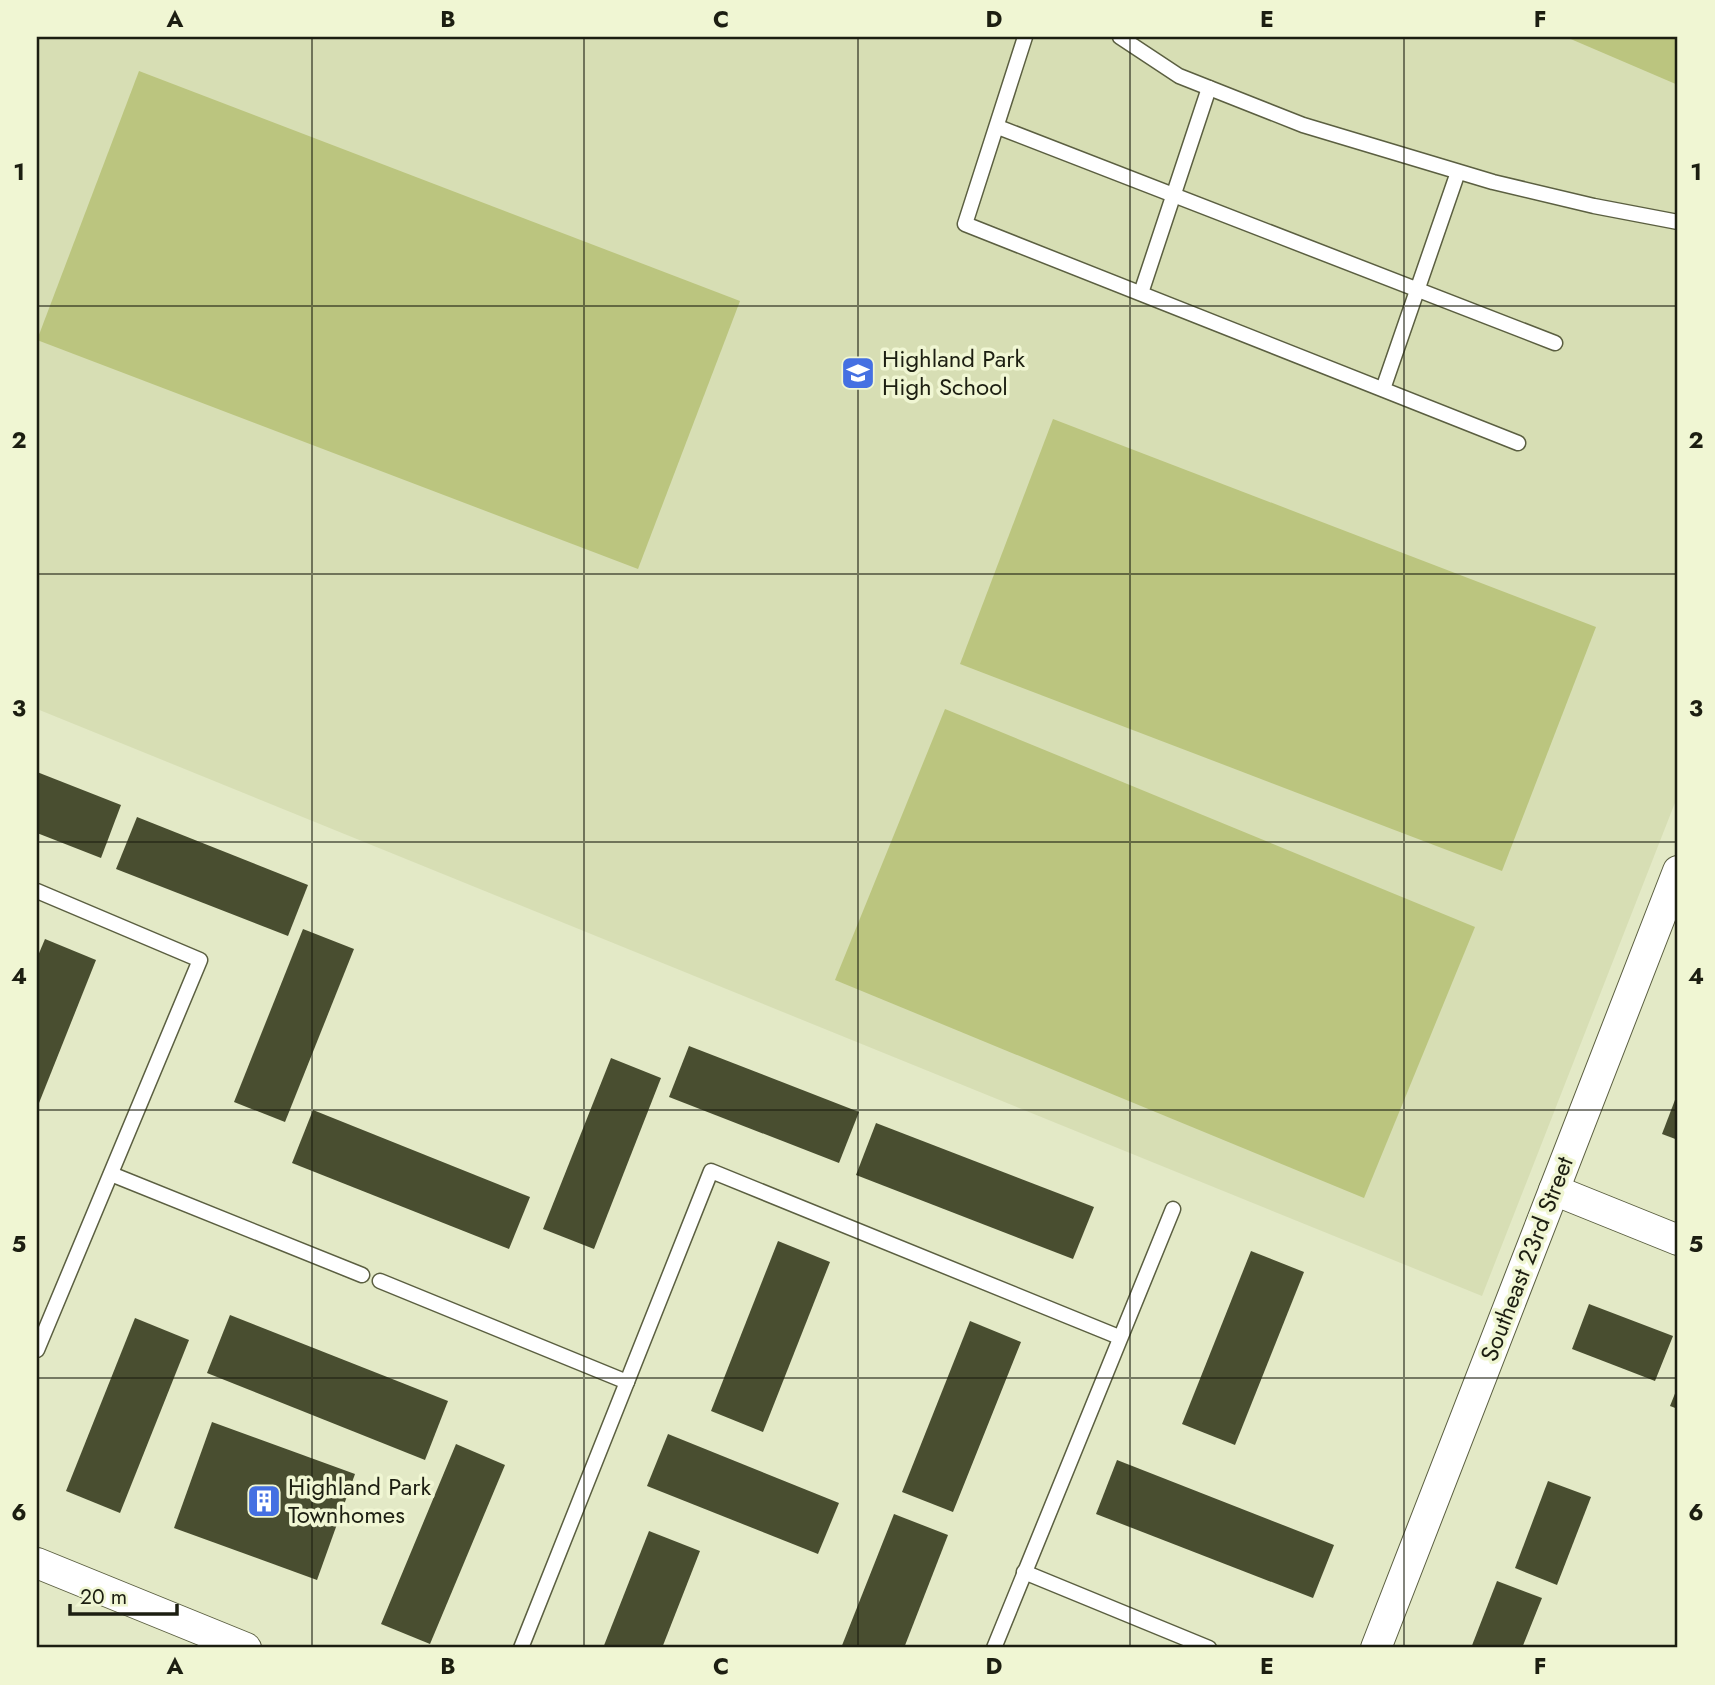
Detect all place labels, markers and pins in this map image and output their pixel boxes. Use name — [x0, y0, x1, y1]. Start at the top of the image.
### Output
place label: Highland Park High School — [882, 341, 1025, 404]
school or university icon: Highland Park High School — [839, 354, 877, 392]
place label: Highland Park Townhomes — [288, 1469, 431, 1532]
building icon: Highland Park Townhomes — [245, 1482, 283, 1520]

